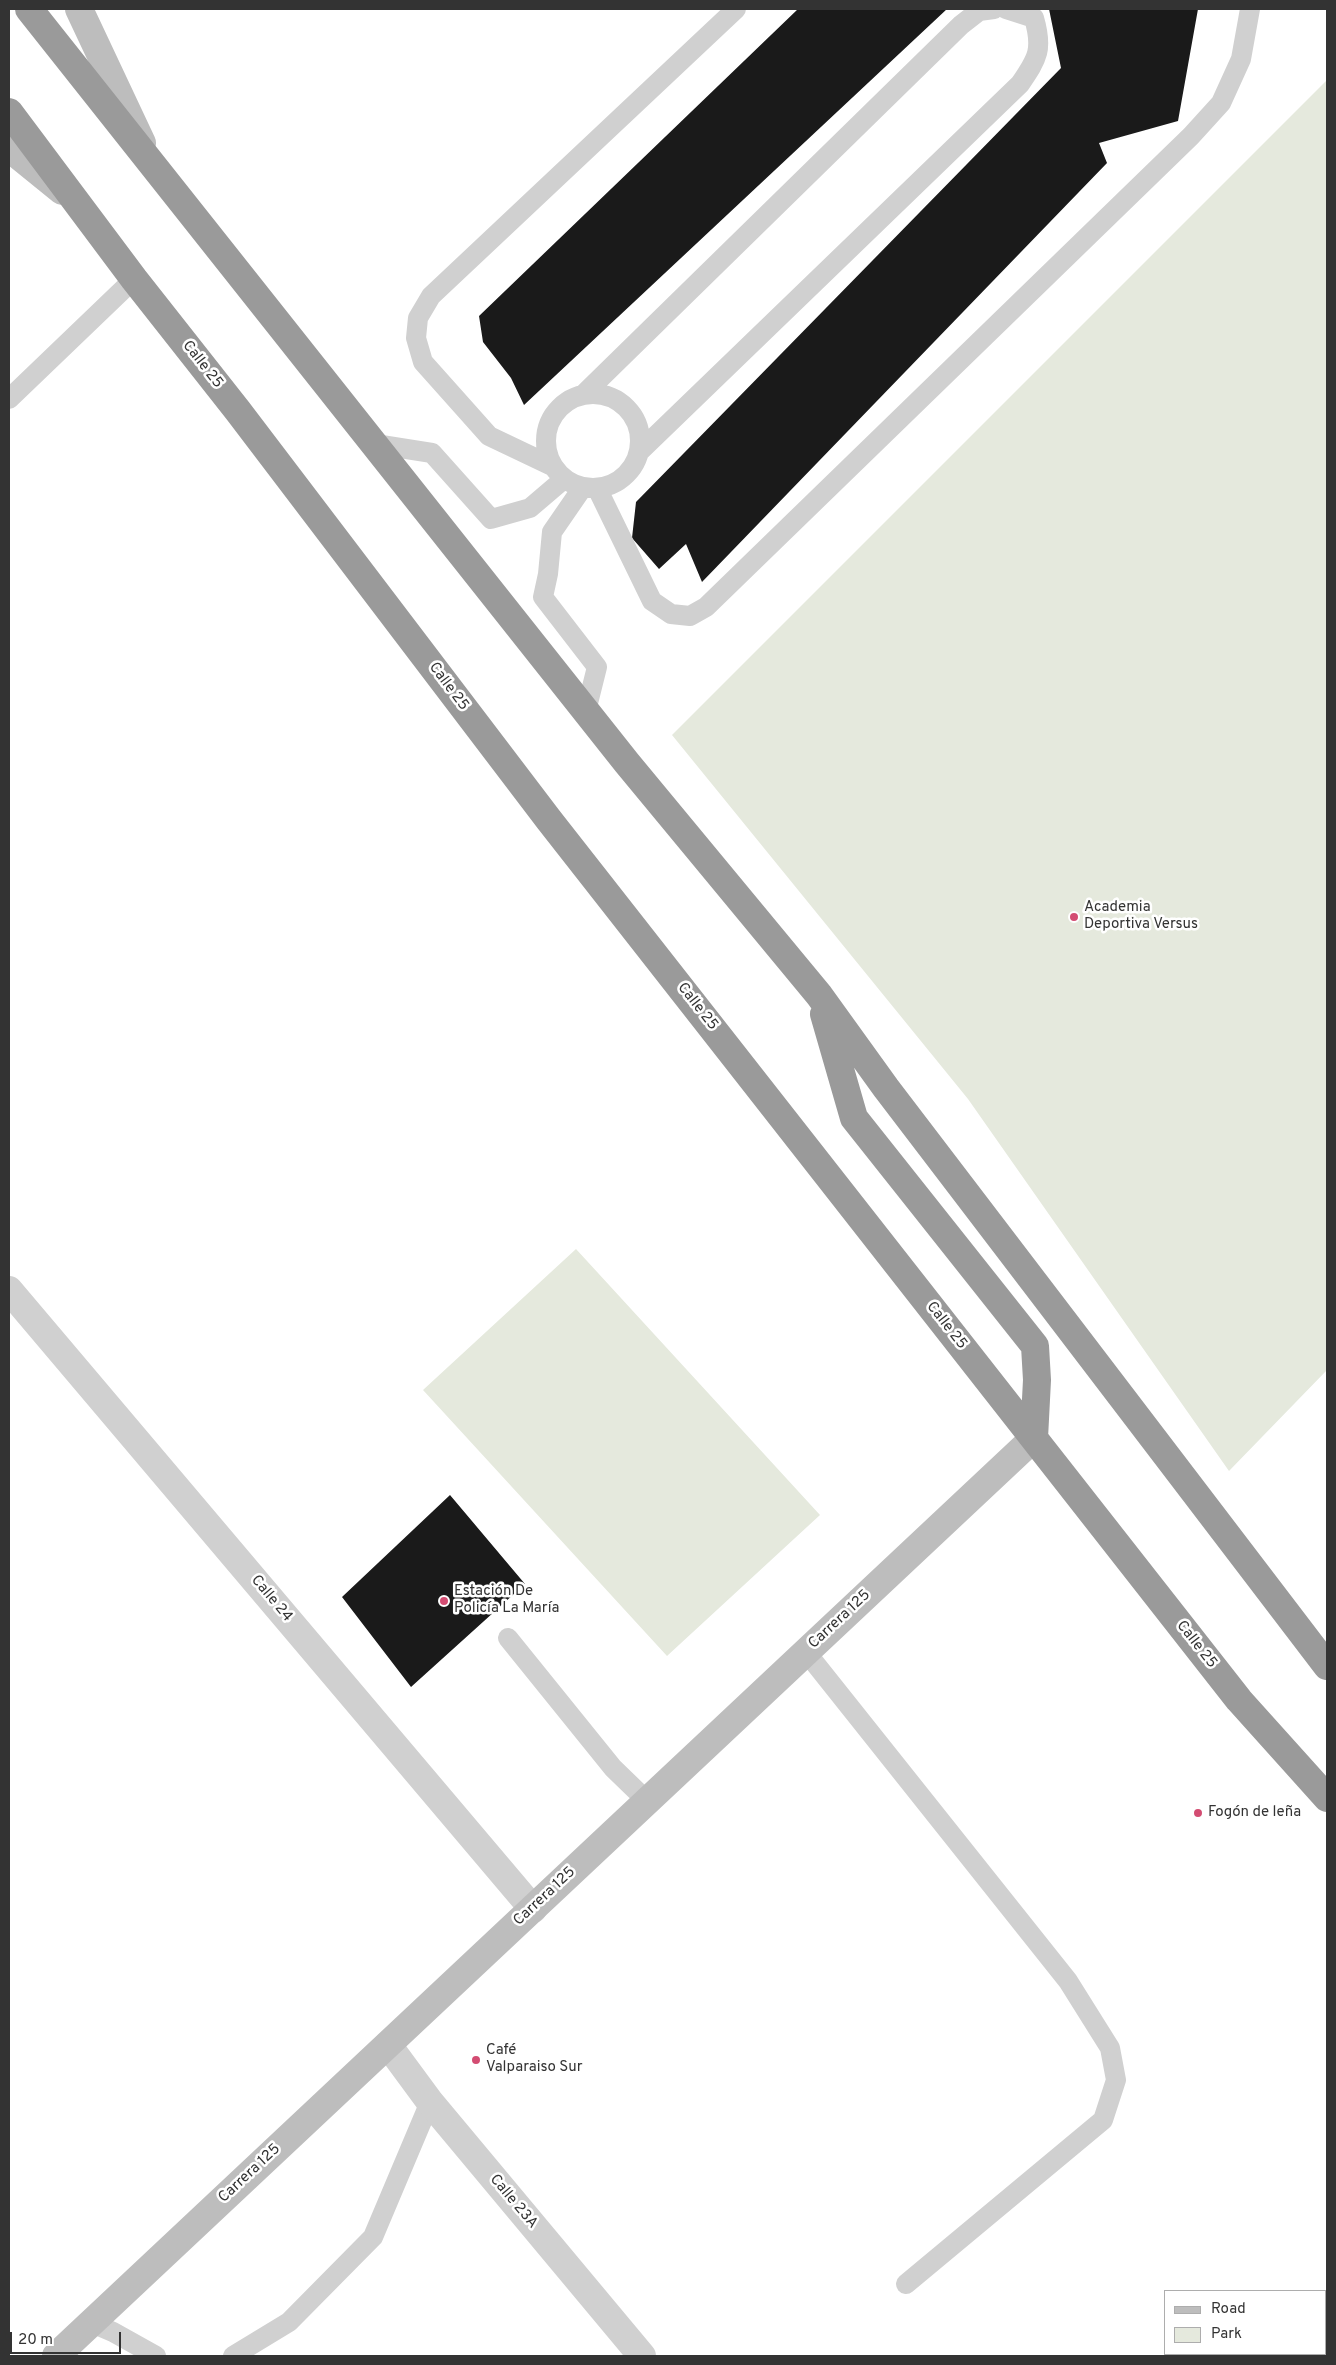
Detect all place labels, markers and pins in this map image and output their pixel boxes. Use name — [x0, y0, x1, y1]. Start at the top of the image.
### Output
place label: Academia Deportiva Versus — [1084, 899, 1198, 934]
marker: Academia Deportiva Versus — [1068, 911, 1080, 923]
place label: Estación De Policía La María — [454, 1583, 559, 1618]
marker: Estación De Policía La María — [438, 1595, 450, 1607]
place label: Fogón de leña — [1208, 1804, 1301, 1822]
marker: Fogón de leña — [1192, 1807, 1204, 1819]
place label: Café Valparaiso Sur — [486, 2042, 583, 2077]
marker: Café Valparaiso Sur — [470, 2054, 482, 2066]

